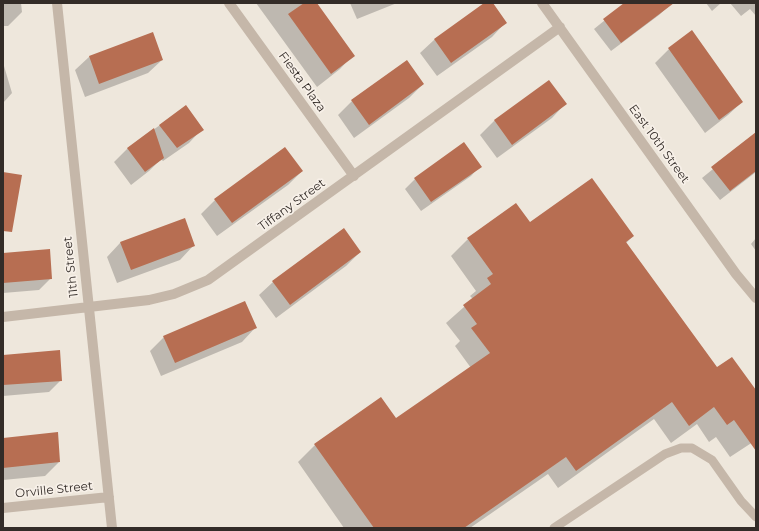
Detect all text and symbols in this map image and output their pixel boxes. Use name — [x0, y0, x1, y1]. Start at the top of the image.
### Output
street label: Fiesta Plaza — [275, 49, 329, 115]
street label: East 10th Street — [626, 102, 692, 186]
street label: Tiffany Street — [256, 176, 328, 234]
street label: 11th Street — [61, 236, 81, 298]
street label: Orville Street — [15, 479, 93, 501]

